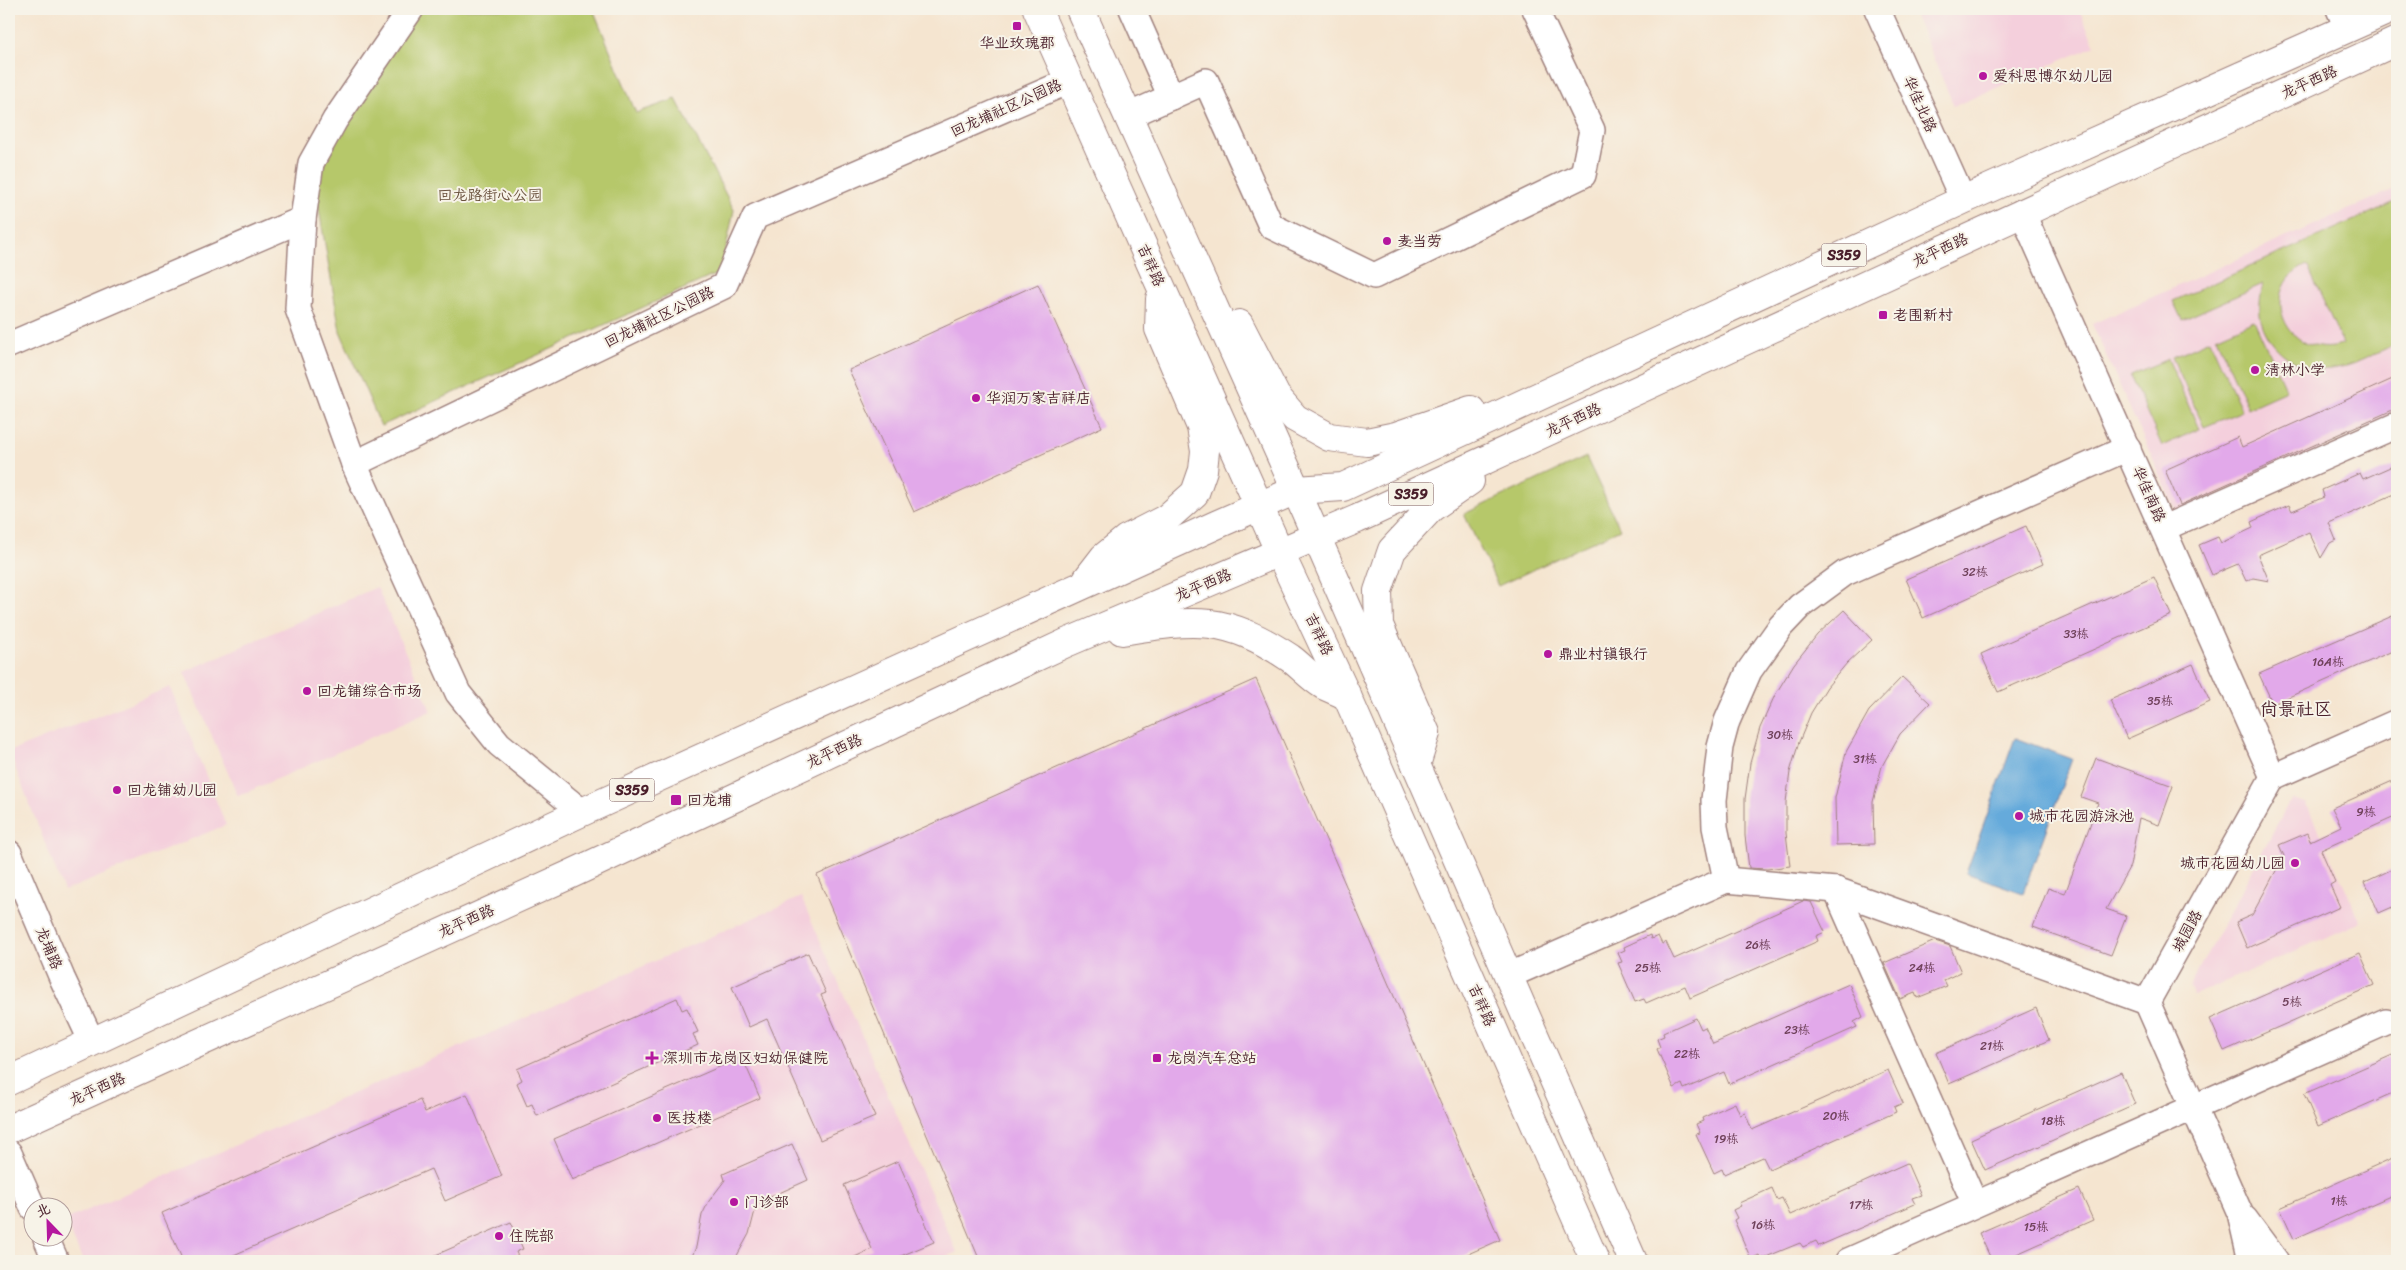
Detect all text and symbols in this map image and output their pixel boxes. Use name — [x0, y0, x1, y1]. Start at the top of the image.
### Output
marker: 华业玫瑰郡 — [1011, 20, 1023, 32]
place label: 华业玫瑰郡 — [979, 30, 1055, 56]
street label: 龙平西路 — [2276, 58, 2342, 106]
place label: 爱科思博尔幼儿园 — [1993, 63, 2113, 89]
marker: 爱科思博尔幼儿园 — [1977, 70, 1989, 82]
street label: 华佳北路 — [1896, 71, 1944, 137]
street label: 回龙埔社区公园路 — [946, 72, 1066, 144]
park label: 回龙路街心公园 — [437, 182, 543, 208]
street label: 龙平西路 — [1907, 226, 1973, 274]
place label: 麦当劳 — [1397, 228, 1442, 254]
marker: 麦当劳 — [1381, 235, 1393, 247]
street label: 吉祥路 — [1130, 239, 1172, 291]
road number: S359 — [1822, 244, 1866, 266]
street label: 回龙埔社区公园路 — [599, 279, 719, 355]
place label: 老围新村 — [1893, 302, 1953, 328]
marker: 老围新村 — [1877, 309, 1889, 321]
place label: 清林小学 — [2265, 357, 2325, 383]
marker: 清林小学 — [2249, 364, 2261, 376]
place label: 华润万家吉祥店 — [986, 385, 1091, 411]
marker: 华润万家吉祥店 — [970, 392, 982, 404]
street label: 龙平西路 — [1540, 396, 1606, 444]
street label: 华佳南路 — [2125, 461, 2173, 527]
road number: S359 — [1388, 482, 1434, 506]
street label: 龙平西路 — [1170, 561, 1236, 609]
house number: 32栋 — [1962, 561, 1988, 583]
street label: 吉祥路 — [1298, 608, 1340, 660]
house number: 33栋 — [2063, 623, 2089, 645]
place label: 鼎业村镇银行 — [1558, 641, 1648, 667]
marker: 鼎业村镇银行 — [1542, 648, 1554, 660]
house number: 16A栋 — [2312, 651, 2344, 673]
place label: 回龙铺综合市场 — [317, 678, 422, 704]
marker: 回龙铺综合市场 — [301, 685, 313, 697]
house number: 35栋 — [2147, 690, 2173, 712]
district label: 尚景社区 — [2260, 693, 2332, 725]
house number: 30栋 — [1767, 724, 1793, 746]
street label: 龙平西路 — [801, 727, 867, 775]
house number: 31栋 — [1853, 748, 1877, 770]
place label: 回龙铺幼儿园 — [127, 777, 217, 803]
road number: S359 — [610, 778, 654, 802]
marker: 回龙铺幼儿园 — [111, 784, 123, 796]
place label: 回龙埔 — [687, 787, 732, 813]
marker: 回龙埔 — [669, 793, 683, 807]
house number: 9栋 — [2356, 801, 2376, 823]
place label: 城市花园游泳池 — [2029, 803, 2134, 829]
marker: 城市花园游泳池 — [2013, 810, 2025, 822]
place label: 城市花园幼儿园 — [2180, 850, 2285, 876]
marker: 城市花园幼儿园 — [2289, 857, 2301, 869]
street label: 龙平西路 — [433, 897, 499, 945]
street label: 城园路 — [2165, 905, 2209, 957]
street label: 龙埔路 — [28, 922, 70, 974]
house number: 26栋 — [1745, 934, 1771, 956]
house number: 25栋 — [1635, 957, 1661, 979]
house number: 24栋 — [1909, 957, 1935, 979]
street label: 吉祥路 — [1461, 979, 1503, 1031]
house number: 5栋 — [2282, 991, 2302, 1013]
house number: 23栋 — [1784, 1019, 1810, 1041]
house number: 21栋 — [1980, 1035, 2004, 1057]
house number: 22栋 — [1674, 1043, 1700, 1065]
place label: 深圳市龙岗区妇幼保健院 — [663, 1045, 828, 1071]
place label: 龙岗汽车总站 — [1167, 1045, 1257, 1071]
marker: 深圳市龙岗区妇幼保健院 — [645, 1051, 659, 1065]
marker: 龙岗汽车总站 — [1151, 1052, 1163, 1064]
street label: 龙平西路 — [64, 1065, 130, 1113]
place label: 医技楼 — [667, 1105, 712, 1131]
house number: 20栋 — [1823, 1105, 1849, 1127]
house number: 18栋 — [2041, 1110, 2065, 1132]
marker: 医技楼 — [651, 1112, 663, 1124]
house number: 19栋 — [1714, 1128, 1738, 1150]
place label: 门诊部 — [744, 1189, 789, 1215]
house number: 1栋 — [2330, 1190, 2348, 1212]
house number: 17栋 — [1849, 1194, 1873, 1216]
text: 北 — [32, 1196, 54, 1225]
marker: 门诊部 — [728, 1196, 740, 1208]
north arrow — [22, 1198, 72, 1248]
house number: 16栋 — [1751, 1214, 1775, 1236]
house number: 15栋 — [2024, 1216, 2048, 1238]
place label: 住院部 — [509, 1223, 554, 1249]
marker: 住院部 — [493, 1230, 505, 1242]

